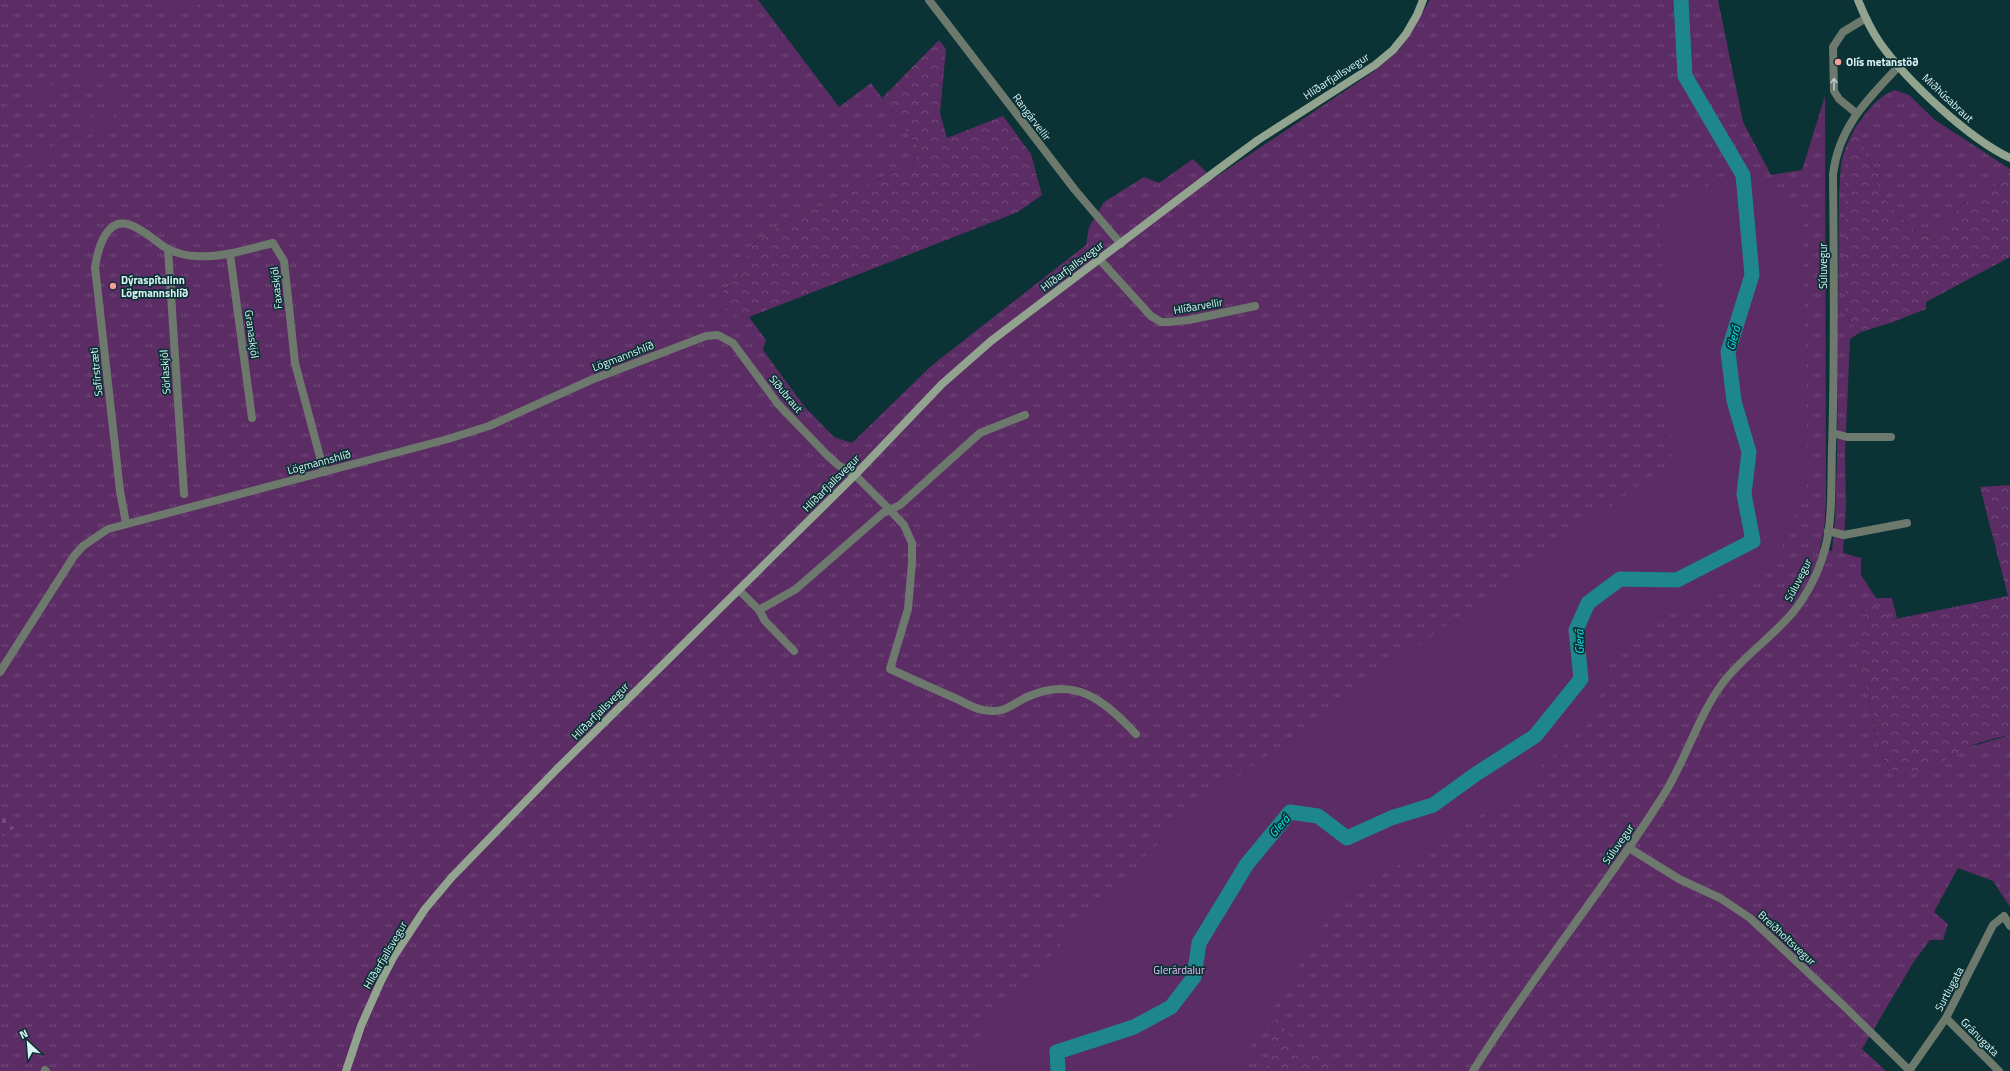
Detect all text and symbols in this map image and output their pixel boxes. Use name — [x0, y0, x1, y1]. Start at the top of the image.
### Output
street label: Hlíðarfjallsvegur — [1300, 49, 1372, 103]
place label: Olís metanstöð — [1846, 54, 1918, 70]
marker: Olís metanstöð — [1833, 57, 1843, 67]
street label: Miðhúsabraut — [1919, 70, 1977, 126]
one-way arrow — [1830, 78, 1838, 91]
street label: Rangárvellir — [1009, 90, 1055, 144]
street label: Hlíðarfjallsvegur — [1037, 237, 1107, 295]
street label: Súluvegur — [1815, 243, 1831, 289]
street label: Faxaskjól — [266, 266, 286, 310]
place label: Dýraspítalinn Lögmannshlíð — [121, 272, 188, 301]
marker: Dýraspítalinn Lögmannshlíð — [108, 281, 118, 291]
street label: Hlíðarvellir — [1172, 294, 1224, 318]
street label: Granaskjól — [241, 309, 263, 359]
water label: Glerá — [1721, 323, 1746, 352]
street label: Lögmannshlíð — [590, 337, 656, 375]
street label: Safírstræti — [85, 347, 107, 397]
street label: Sörlaskjól — [155, 349, 175, 395]
street label: Síðubraut — [765, 372, 807, 417]
street label: Lögmannshlíð — [285, 446, 353, 478]
street label: Hlíðarfjallsvegur — [799, 451, 863, 515]
street label: Súluvegur — [1780, 556, 1816, 604]
water label: Glerá — [1569, 629, 1589, 654]
street label: Hlíðarfjallsvegur — [568, 679, 632, 743]
water label: Glerá — [1264, 810, 1295, 842]
street label: Súluvegur — [1598, 820, 1638, 868]
street label: Breiðholtsvegur — [1755, 907, 1820, 969]
street label: Hlíðarfjallsvegur — [359, 918, 411, 992]
park label: Glerárdalur — [1153, 962, 1205, 978]
street label: Surtlugata — [1931, 963, 1968, 1014]
street label: Gránugata — [1957, 1014, 2003, 1060]
north arrow — [8, 1023, 48, 1063]
text: N — [17, 1025, 31, 1043]

